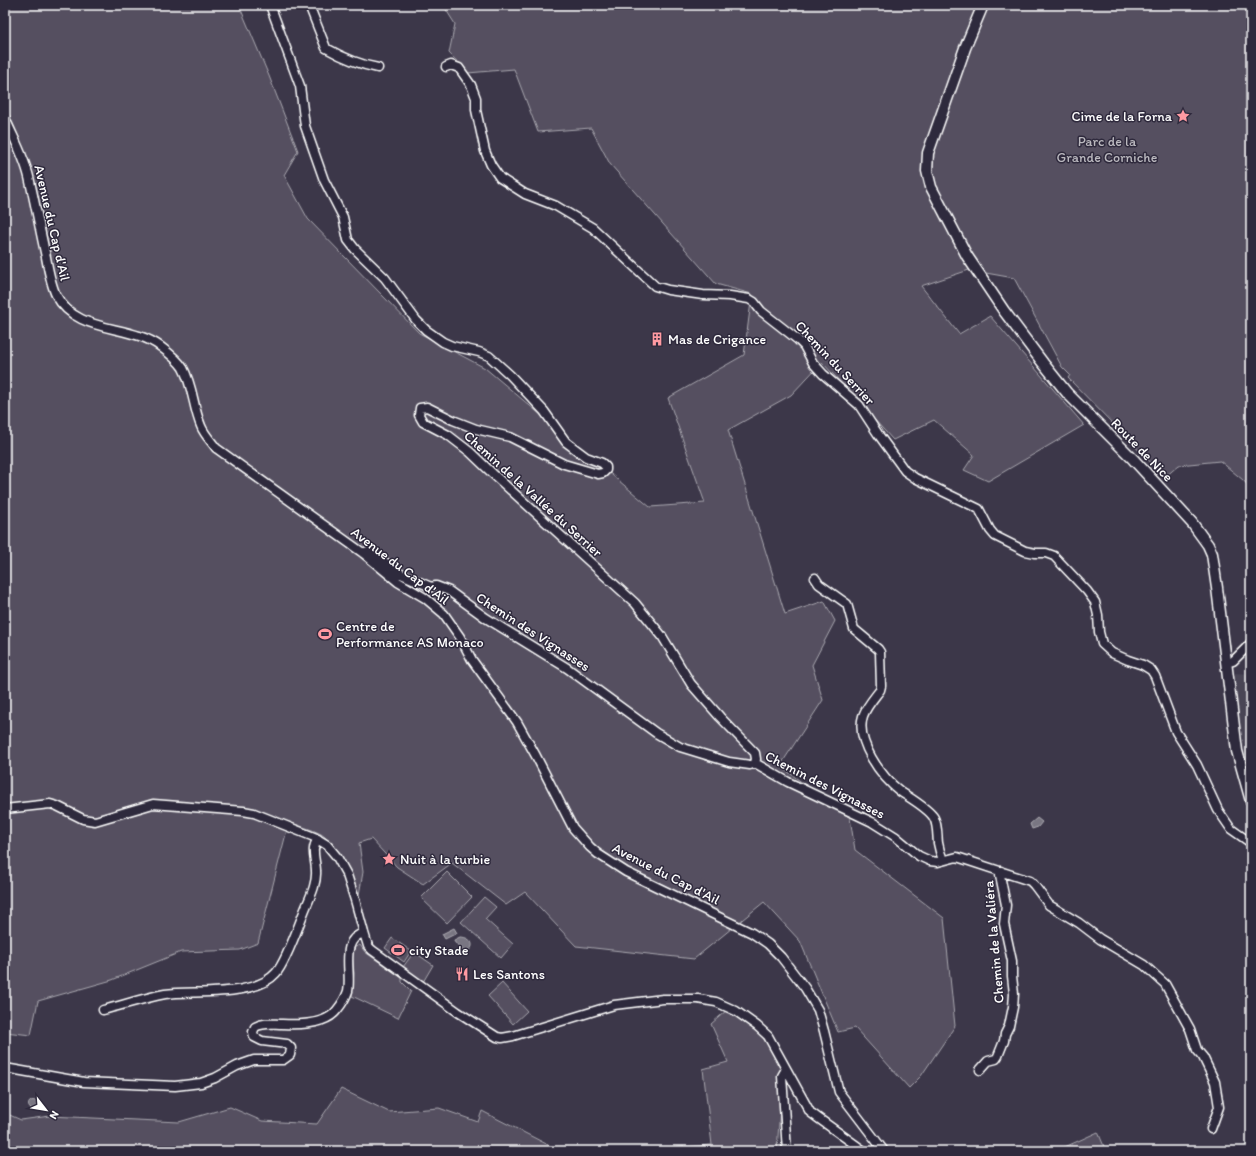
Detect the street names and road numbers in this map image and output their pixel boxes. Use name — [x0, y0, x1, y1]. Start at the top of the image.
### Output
street label: Avenue du Cap d'Ail — [30, 163, 74, 283]
street label: Chemin du Serrier — [792, 317, 879, 409]
street label: Route de Nice — [1107, 415, 1177, 486]
street label: Chemin de la Vallée du Serrier — [460, 427, 606, 561]
street label: Avenue du Cap d'Ail — [348, 524, 452, 608]
street label: Chemin des Vignasses — [473, 589, 593, 675]
street label: Chemin des Vignasses — [762, 747, 888, 823]
street label: Avenue du Cap d'Ail — [609, 840, 723, 908]
street label: Chemin de la Valiéra — [980, 879, 1008, 1004]

